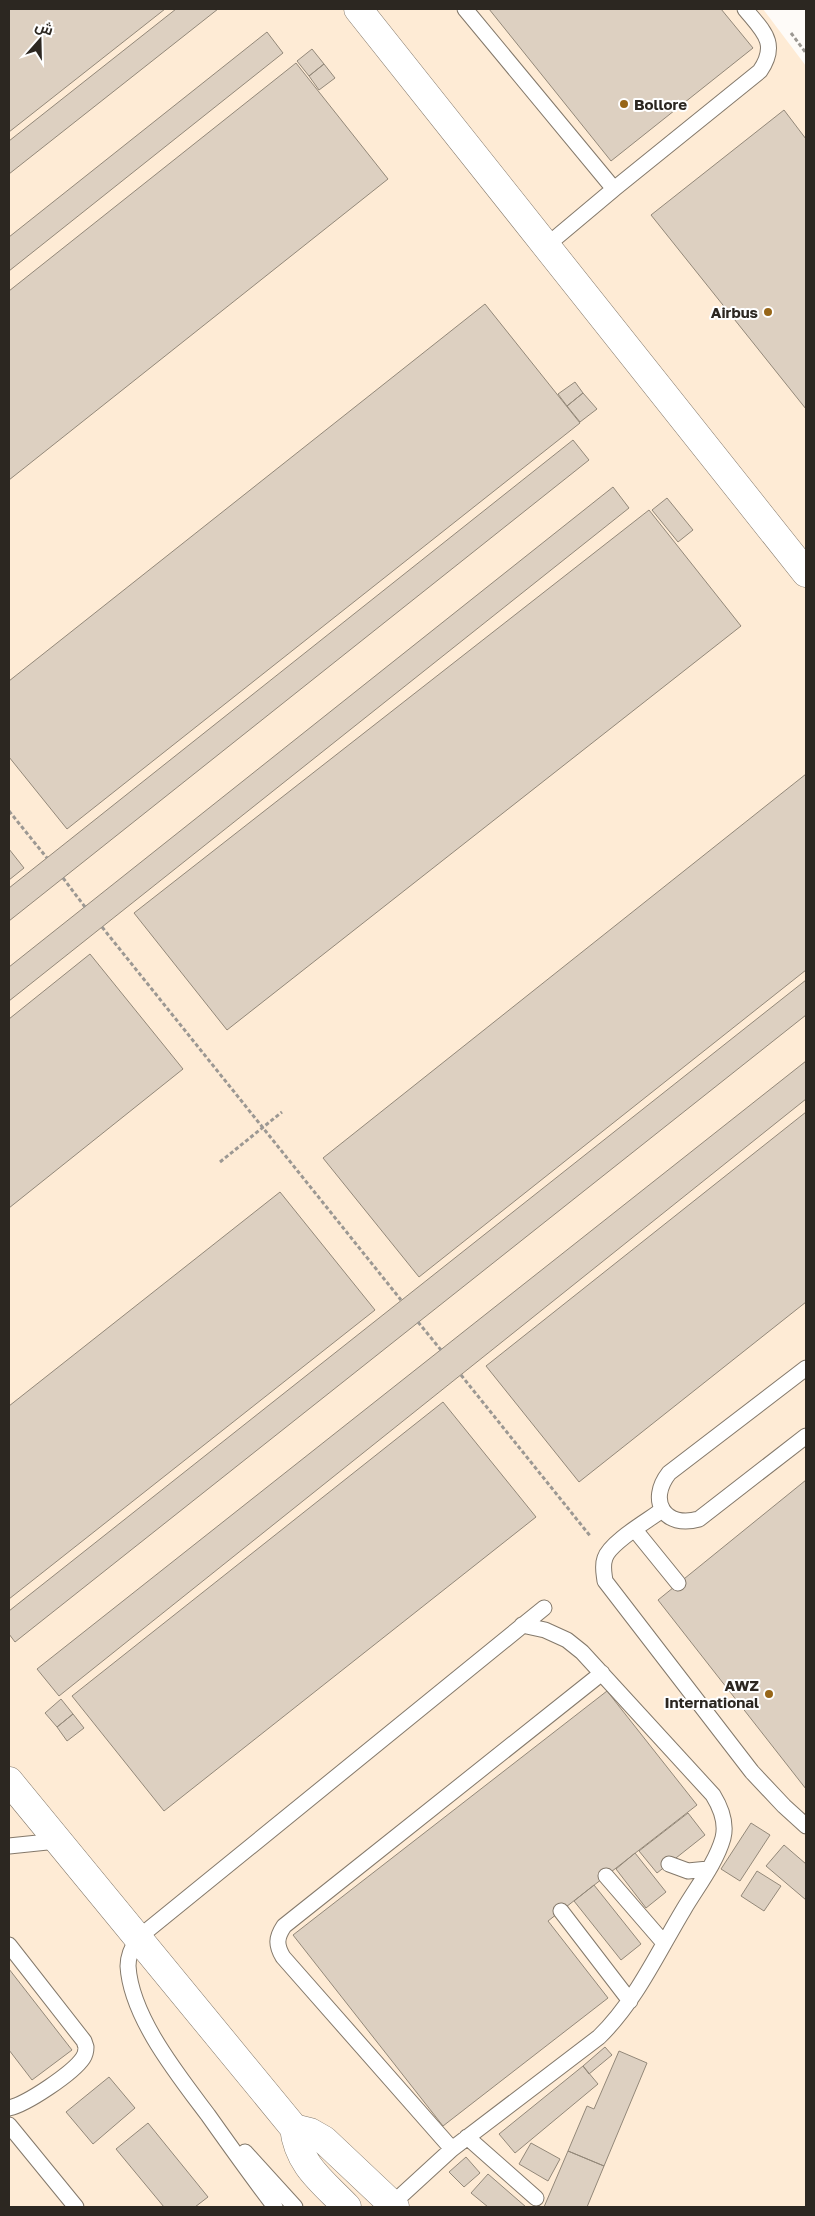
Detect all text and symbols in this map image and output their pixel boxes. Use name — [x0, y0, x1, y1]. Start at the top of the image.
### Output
north arrow — [15, 15, 65, 65]
text: ش — [33, 16, 56, 39]
place label: Bollore — [634, 95, 687, 113]
marker: Bollore — [618, 98, 630, 110]
place label: Airbus — [711, 303, 758, 321]
marker: Airbus — [762, 306, 774, 318]
place label: AWZ International — [664, 1676, 759, 1711]
marker: AWZ International — [763, 1688, 775, 1700]

